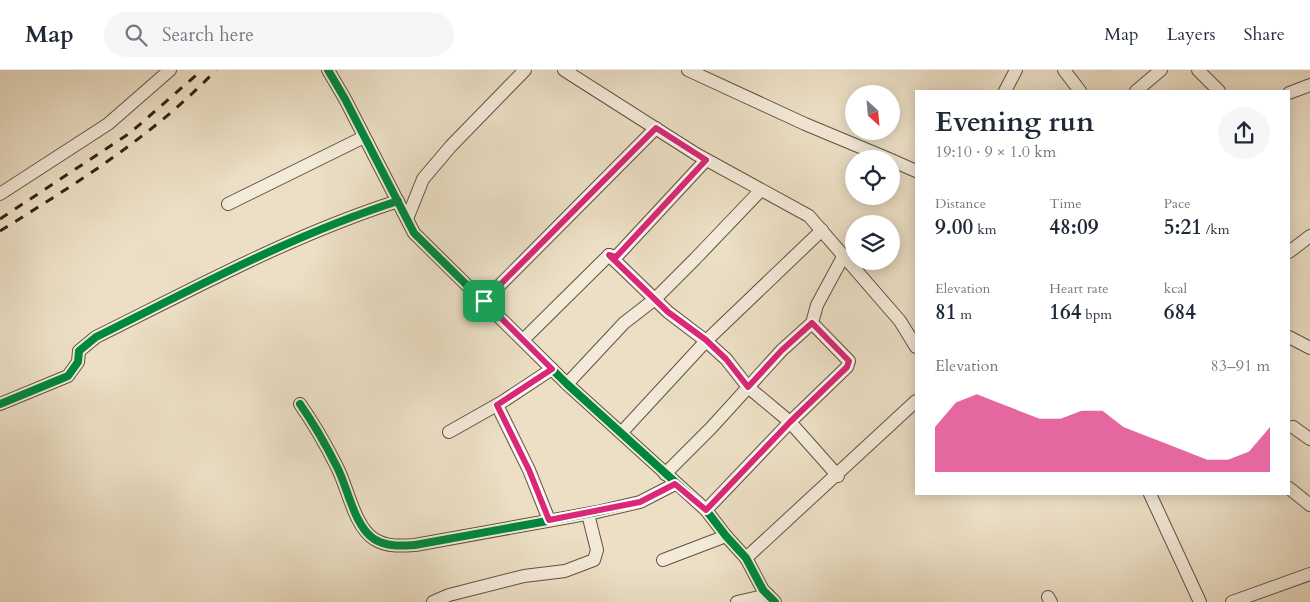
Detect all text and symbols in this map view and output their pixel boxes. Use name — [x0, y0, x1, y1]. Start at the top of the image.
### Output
search box — [104, 12, 454, 57]
text: Map — [25, 18, 74, 51]
icon: search — [122, 21, 150, 49]
text: Search here — [162, 22, 254, 48]
text: Map — [1104, 22, 1139, 47]
text: Layers — [1167, 22, 1216, 47]
text: Share — [1244, 22, 1285, 47]
north arrow — [845, 85, 900, 140]
map controls — [845, 85, 900, 270]
text: Evening run — [935, 103, 1094, 141]
button: share — [1218, 107, 1270, 159]
text: 19:10 · 9 × 1.0 km — [935, 141, 1056, 163]
button: locate — [845, 150, 900, 205]
text: Distance — [935, 194, 986, 213]
text: Time — [1049, 194, 1082, 213]
text: Pace — [1164, 194, 1191, 213]
text: 9.00 — [935, 213, 973, 242]
text: 48:09 — [1049, 213, 1098, 242]
text: 5:21 — [1164, 213, 1202, 242]
button: layers — [845, 215, 900, 270]
text: km — [973, 220, 996, 239]
text: /km — [1202, 220, 1230, 239]
text: Elevation — [935, 279, 991, 298]
text: Heart rate — [1049, 279, 1109, 298]
text: kcal — [1164, 279, 1187, 298]
pin — [463, 280, 505, 322]
icon: arrive — [470, 287, 498, 315]
text: 81 — [935, 298, 957, 327]
text: 164 — [1049, 298, 1082, 327]
text: 684 — [1164, 298, 1196, 327]
text: m — [957, 305, 972, 324]
text: bpm — [1082, 305, 1112, 324]
text: Elevation — [935, 355, 999, 377]
text: 83–91 m — [1211, 355, 1270, 377]

